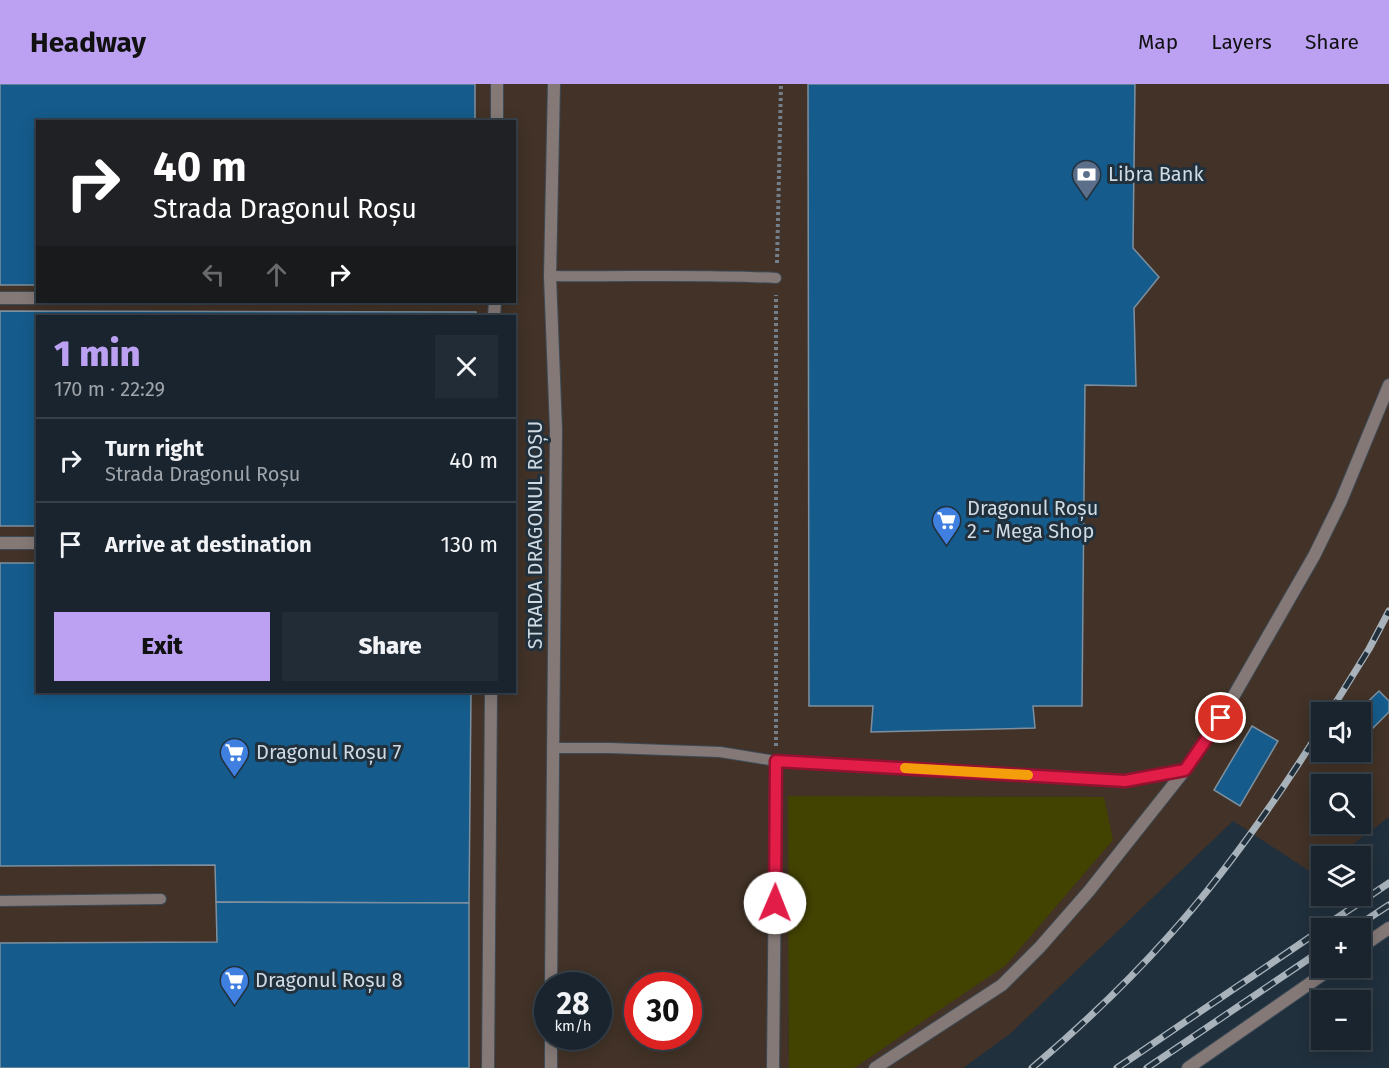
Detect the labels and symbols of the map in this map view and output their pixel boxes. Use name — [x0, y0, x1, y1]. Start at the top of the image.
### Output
bank icon: Libra Bank — [1071, 158, 1103, 200]
place label: Libra Bank — [1108, 162, 1204, 186]
street label: STRADA DRAGONUL ROȘU — [523, 421, 548, 649]
place label: Dragonul Roșu 2 - Mega Shop — [967, 496, 1098, 543]
supermarket icon: Dragonul Roșu 2 - Mega Shop — [930, 504, 962, 546]
pin — [1195, 692, 1246, 743]
supermarket icon: Dragonul Roșu 7 — [219, 736, 251, 778]
place label: Dragonul Roșu 7 — [256, 740, 402, 765]
position arrow — [743, 871, 807, 935]
supermarket icon: Dragonul Roșu 8 — [218, 964, 250, 1006]
place label: Dragonul Roșu 8 — [255, 968, 403, 993]
speed limit sign: 30 — [624, 972, 702, 1050]

